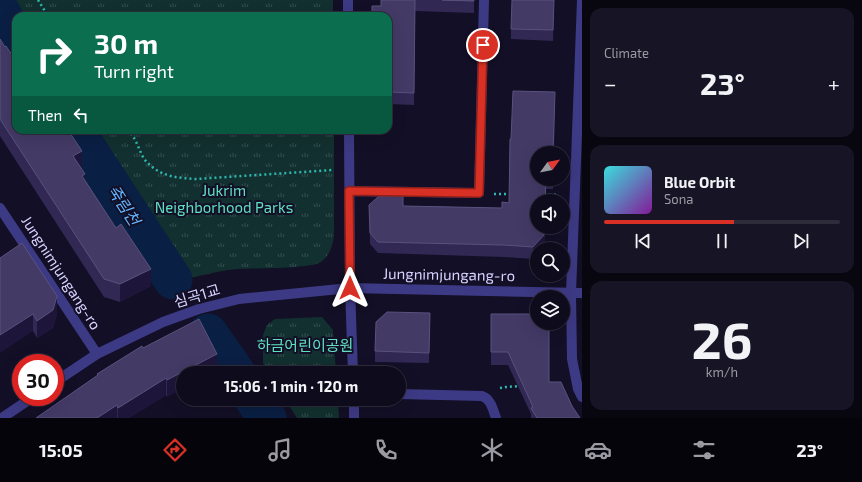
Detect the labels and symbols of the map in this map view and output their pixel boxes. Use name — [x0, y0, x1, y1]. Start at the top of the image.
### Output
pin — [466, 28, 500, 62]
north arrow — [530, 146, 570, 186]
water label: 죽림천 — [104, 181, 146, 230]
park label: Jukrim Neighborhood Parks — [155, 181, 293, 216]
street label: Jungnimjungang-ro — [17, 212, 105, 333]
street label: Jungnimjungang-ro — [383, 264, 515, 285]
position arrow — [329, 267, 371, 309]
street label: 심곡1교 — [171, 280, 222, 311]
park label: 하금어린이공원 — [257, 336, 353, 354]
speed limit sign: 30 — [12, 354, 64, 406]

